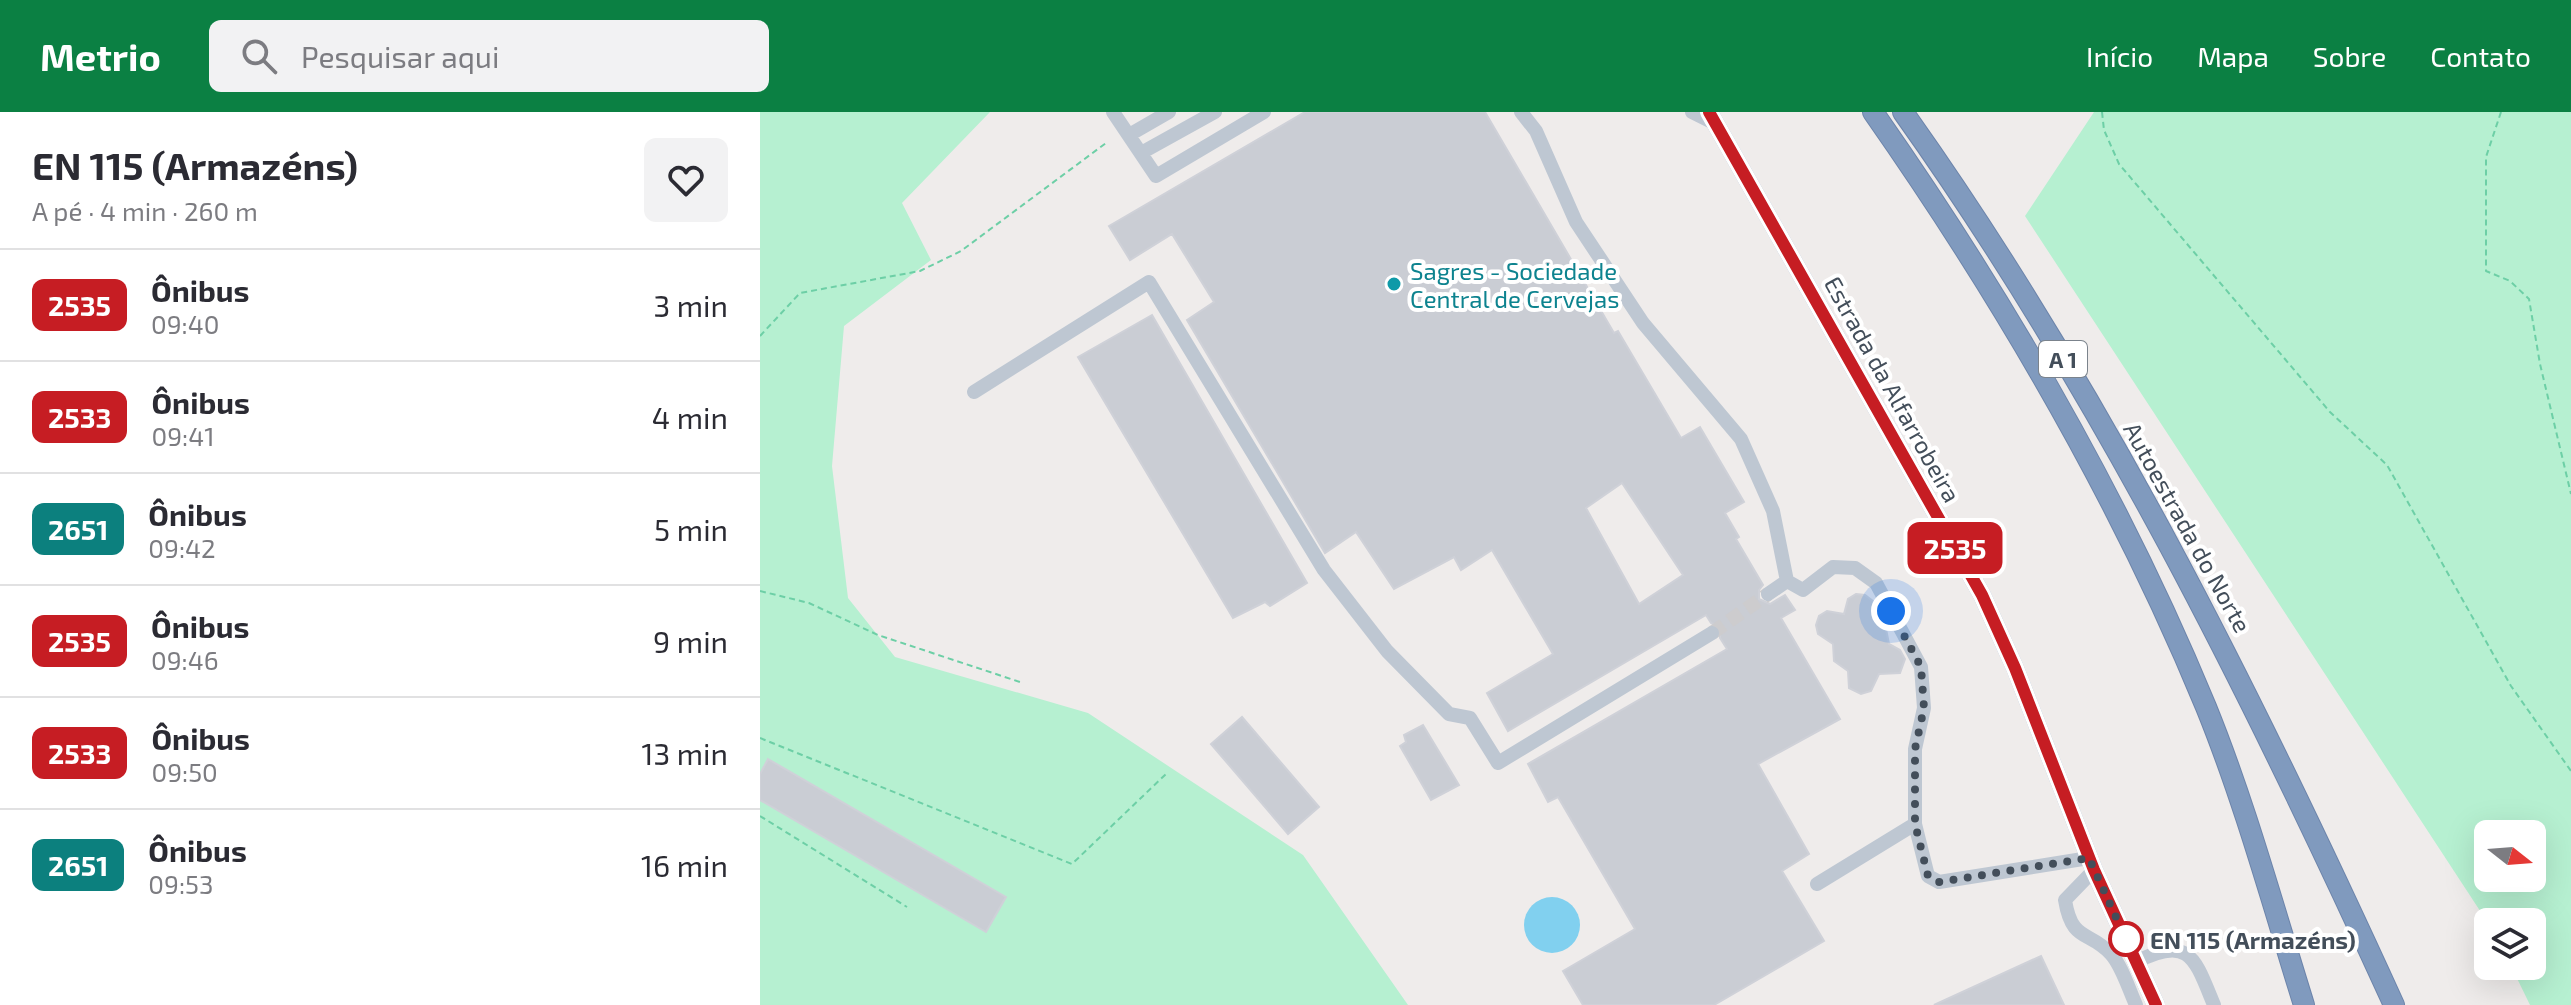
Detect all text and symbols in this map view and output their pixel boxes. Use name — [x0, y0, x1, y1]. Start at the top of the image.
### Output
search box — [209, 20, 769, 92]
text: Metrio — [40, 33, 161, 79]
icon: search — [237, 34, 281, 78]
text: Pesquisar aqui — [301, 38, 499, 74]
text: Início — [2086, 39, 2153, 73]
text: Mapa — [2197, 39, 2269, 73]
text: Sobre — [2313, 39, 2386, 73]
text: Contato — [2430, 39, 2531, 73]
button: heart — [644, 138, 728, 222]
text: EN 115 (Armazéns) — [32, 142, 358, 188]
text: A pé · 4 min · 260 m — [32, 195, 258, 226]
place label: Sagres - Sociedade Central de Cervejas — [1410, 256, 1619, 313]
street label: Estrada da Alfarrobeira — [1819, 271, 1967, 507]
text: Ônibus — [151, 272, 250, 308]
marker: Sagres - Sociedade Central de Cervejas — [1385, 275, 1403, 293]
text: 3 min — [653, 287, 728, 323]
text: 2535 — [48, 288, 111, 322]
text: 09:40 — [151, 308, 219, 339]
road number: A 1 — [2039, 341, 2087, 377]
text: Ônibus — [151, 384, 250, 420]
text: 4 min — [652, 399, 728, 435]
text: 2533 — [48, 400, 111, 434]
street label: Autoestrada do Norte — [2118, 417, 2258, 637]
text: 09:41 — [151, 420, 215, 451]
text: Ônibus — [148, 496, 247, 532]
text: 5 min — [654, 511, 728, 547]
text: 2651 — [48, 512, 108, 546]
line badge: 2535 — [1899, 522, 2011, 574]
text: 2535 — [1923, 531, 1987, 565]
text: 09:42 — [148, 532, 216, 563]
your location — [1871, 591, 1911, 631]
text: Ônibus — [151, 608, 250, 644]
text: 9 min — [653, 623, 728, 659]
text: 2535 — [48, 624, 111, 658]
text: 09:46 — [151, 644, 219, 675]
text: Ônibus — [151, 720, 250, 756]
text: 13 min — [642, 735, 728, 771]
text: 2533 — [48, 736, 111, 770]
text: 09:50 — [151, 756, 218, 787]
north arrow — [2474, 820, 2546, 892]
map controls — [2474, 820, 2546, 980]
text: Ônibus — [148, 832, 247, 868]
text: 16 min — [641, 847, 728, 883]
text: 2651 — [48, 848, 108, 882]
text: 09:53 — [148, 868, 213, 899]
button: layers — [2474, 908, 2546, 980]
marker: EN 115 (Armazéns) — [2109, 922, 2143, 956]
place label: EN 115 (Armazéns) — [2150, 925, 2356, 954]

